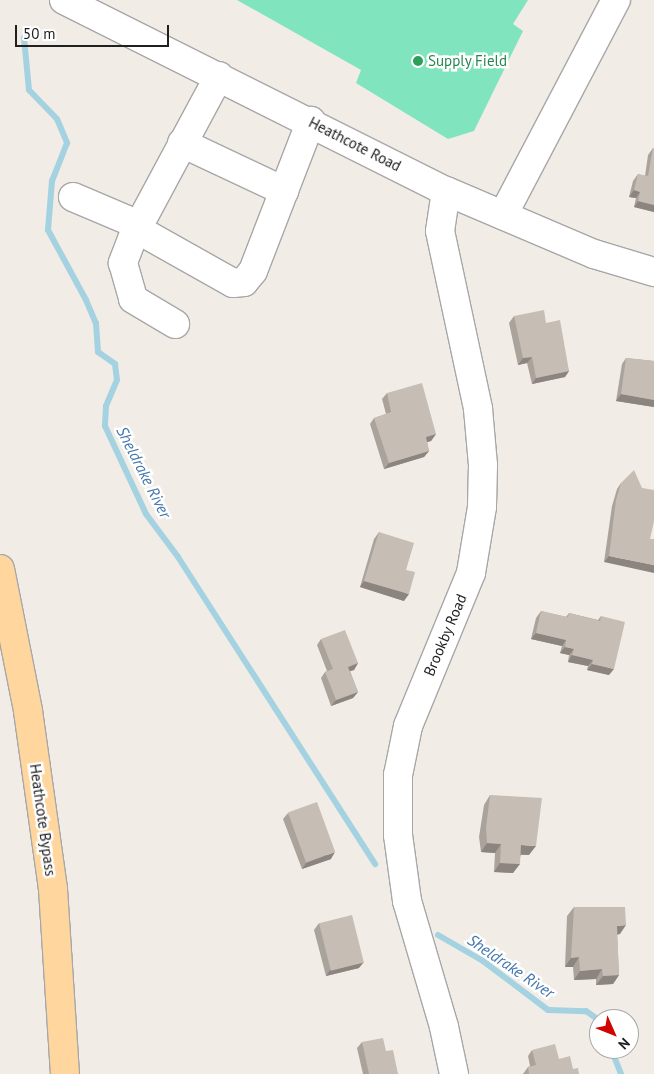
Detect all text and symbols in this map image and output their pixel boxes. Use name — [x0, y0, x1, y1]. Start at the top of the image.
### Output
scale bar — [18, 15, 171, 47]
text: 50 m — [23, 24, 56, 43]
place label: Supply Field — [428, 52, 507, 70]
marker: Supply Field — [412, 55, 424, 67]
street label: Heathcote Road — [306, 113, 404, 175]
water label: Sheldrake River — [113, 423, 175, 521]
street label: Brookby Road — [420, 591, 470, 679]
street label: Heathcote Bypass — [26, 763, 60, 877]
water label: Sheldrake River — [464, 930, 558, 1002]
north arrow — [589, 1009, 639, 1059]
text: N — [614, 1034, 634, 1053]

